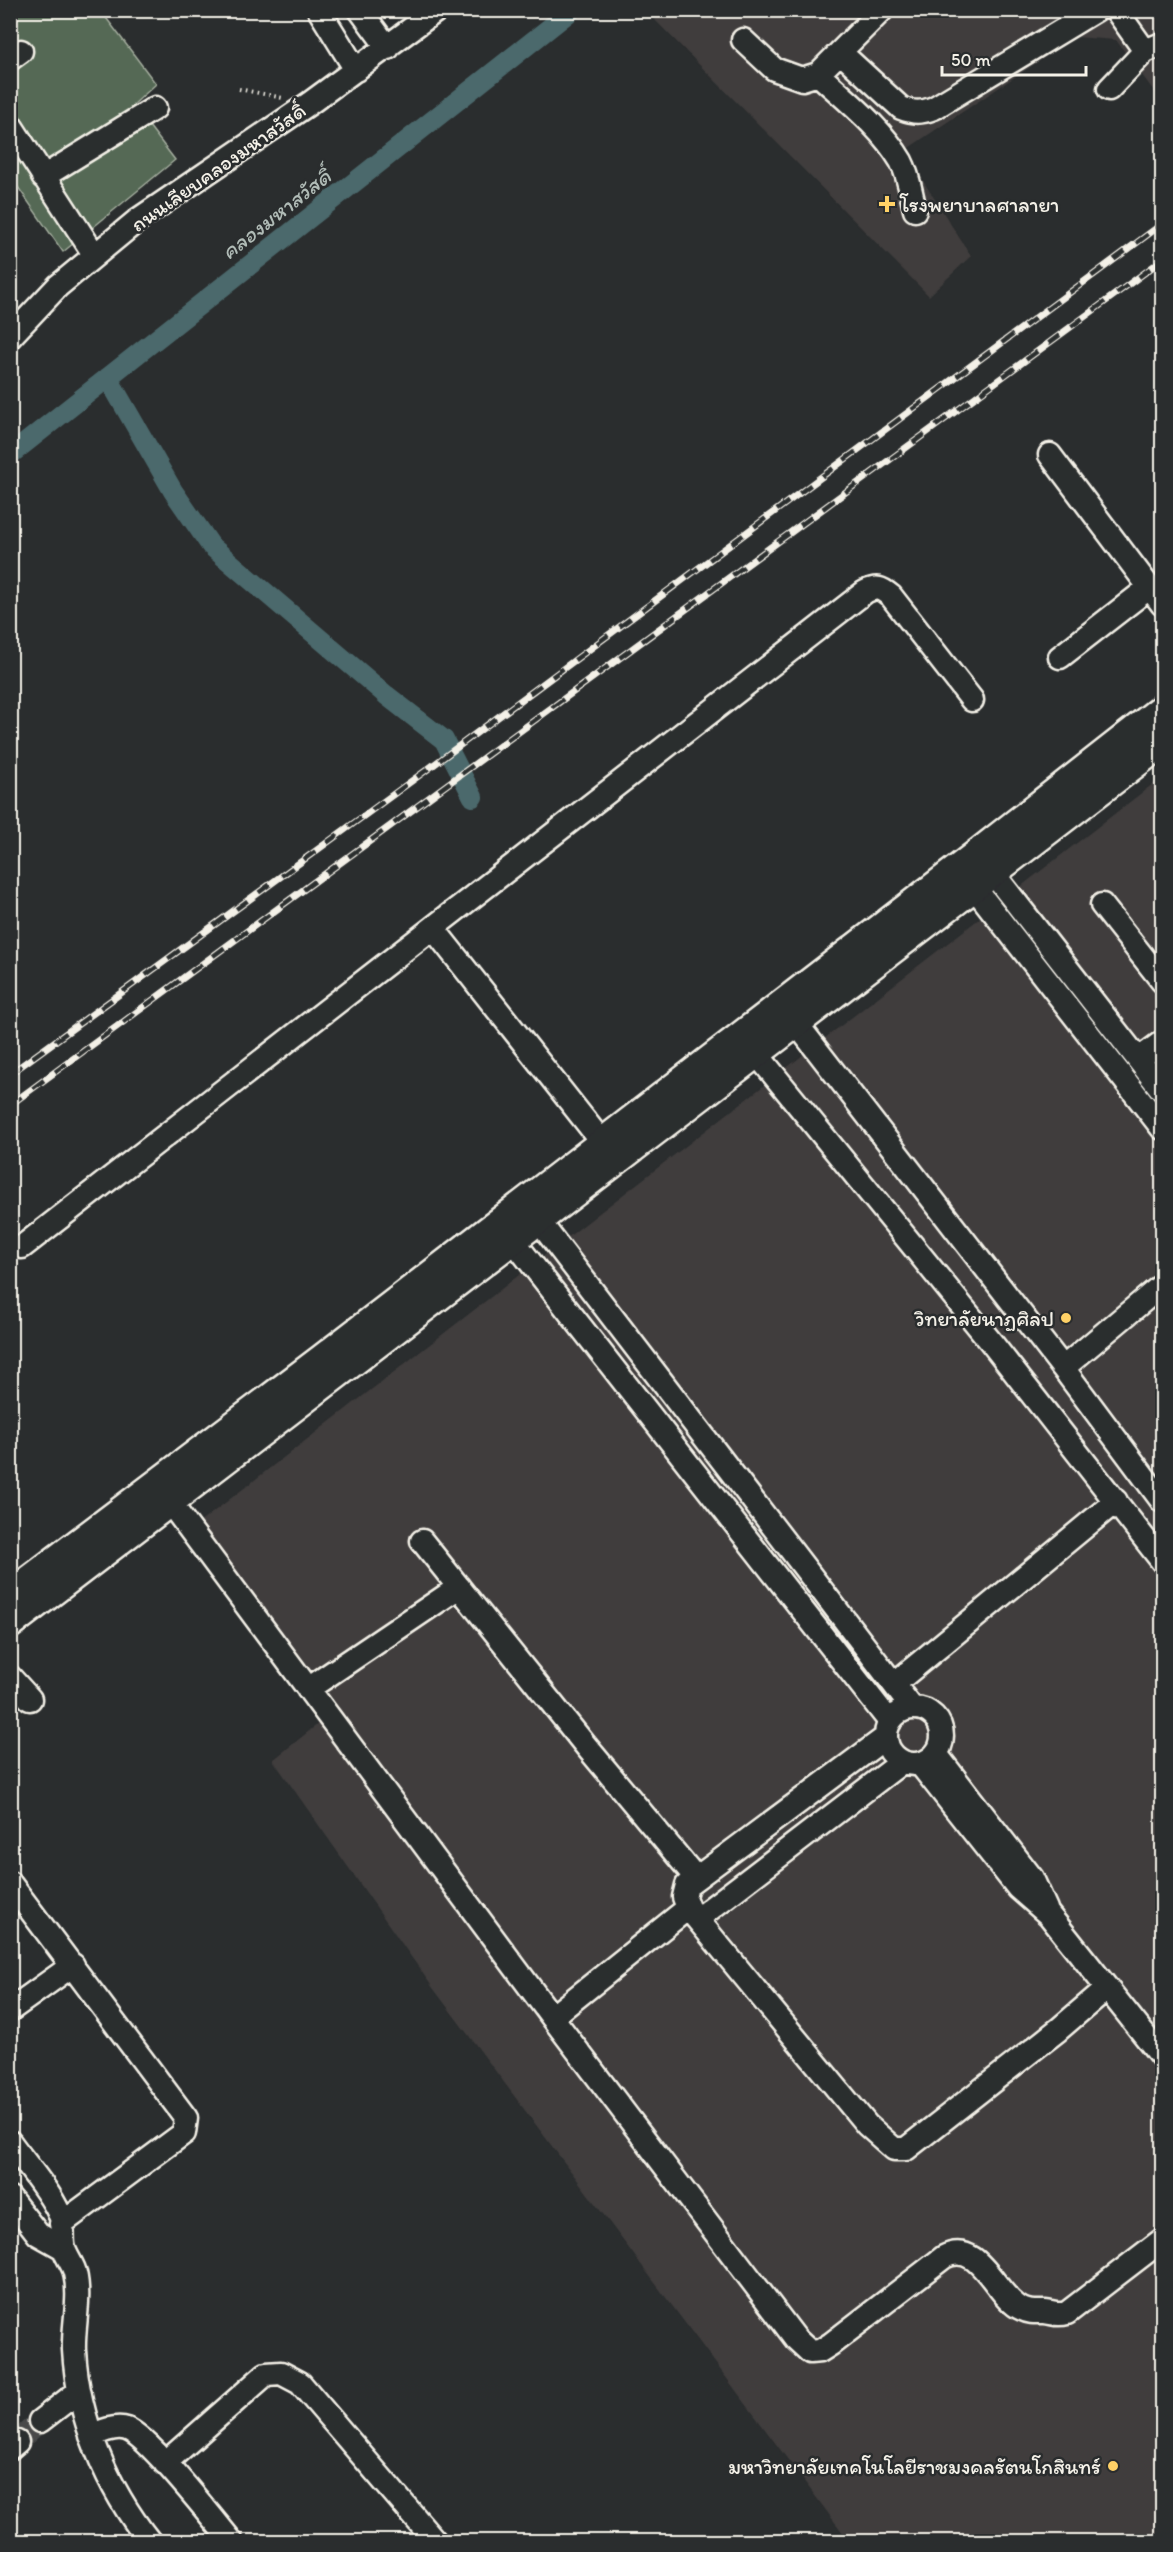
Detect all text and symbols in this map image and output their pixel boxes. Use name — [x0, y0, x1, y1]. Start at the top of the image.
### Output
scale bar — [942, 39, 1086, 77]
text: 50 m — [951, 49, 991, 71]
street label: ถนนเลียบคลองมหาสวัสดิ์ — [126, 97, 310, 237]
water label: คลองมหาสวัสดิ์ — [216, 163, 336, 265]
place label: โรงพยาบาลศาลายา — [899, 192, 1059, 217]
marker: โรงพยาบาลศาลายา — [878, 195, 896, 213]
place label: วิทยาลัยนาฏศิลป — [913, 1306, 1054, 1331]
marker: วิทยาลัยนาฏศิลป — [1059, 1311, 1073, 1325]
place label: มหาวิทยาลัยเทคโนโลยีราชมงคลรัตนโกสินทร์ — [728, 2454, 1101, 2479]
marker: มหาวิทยาลัยเทคโนโลยีราชมงคลรัตนโกสินทร์ — [1106, 2459, 1120, 2473]

